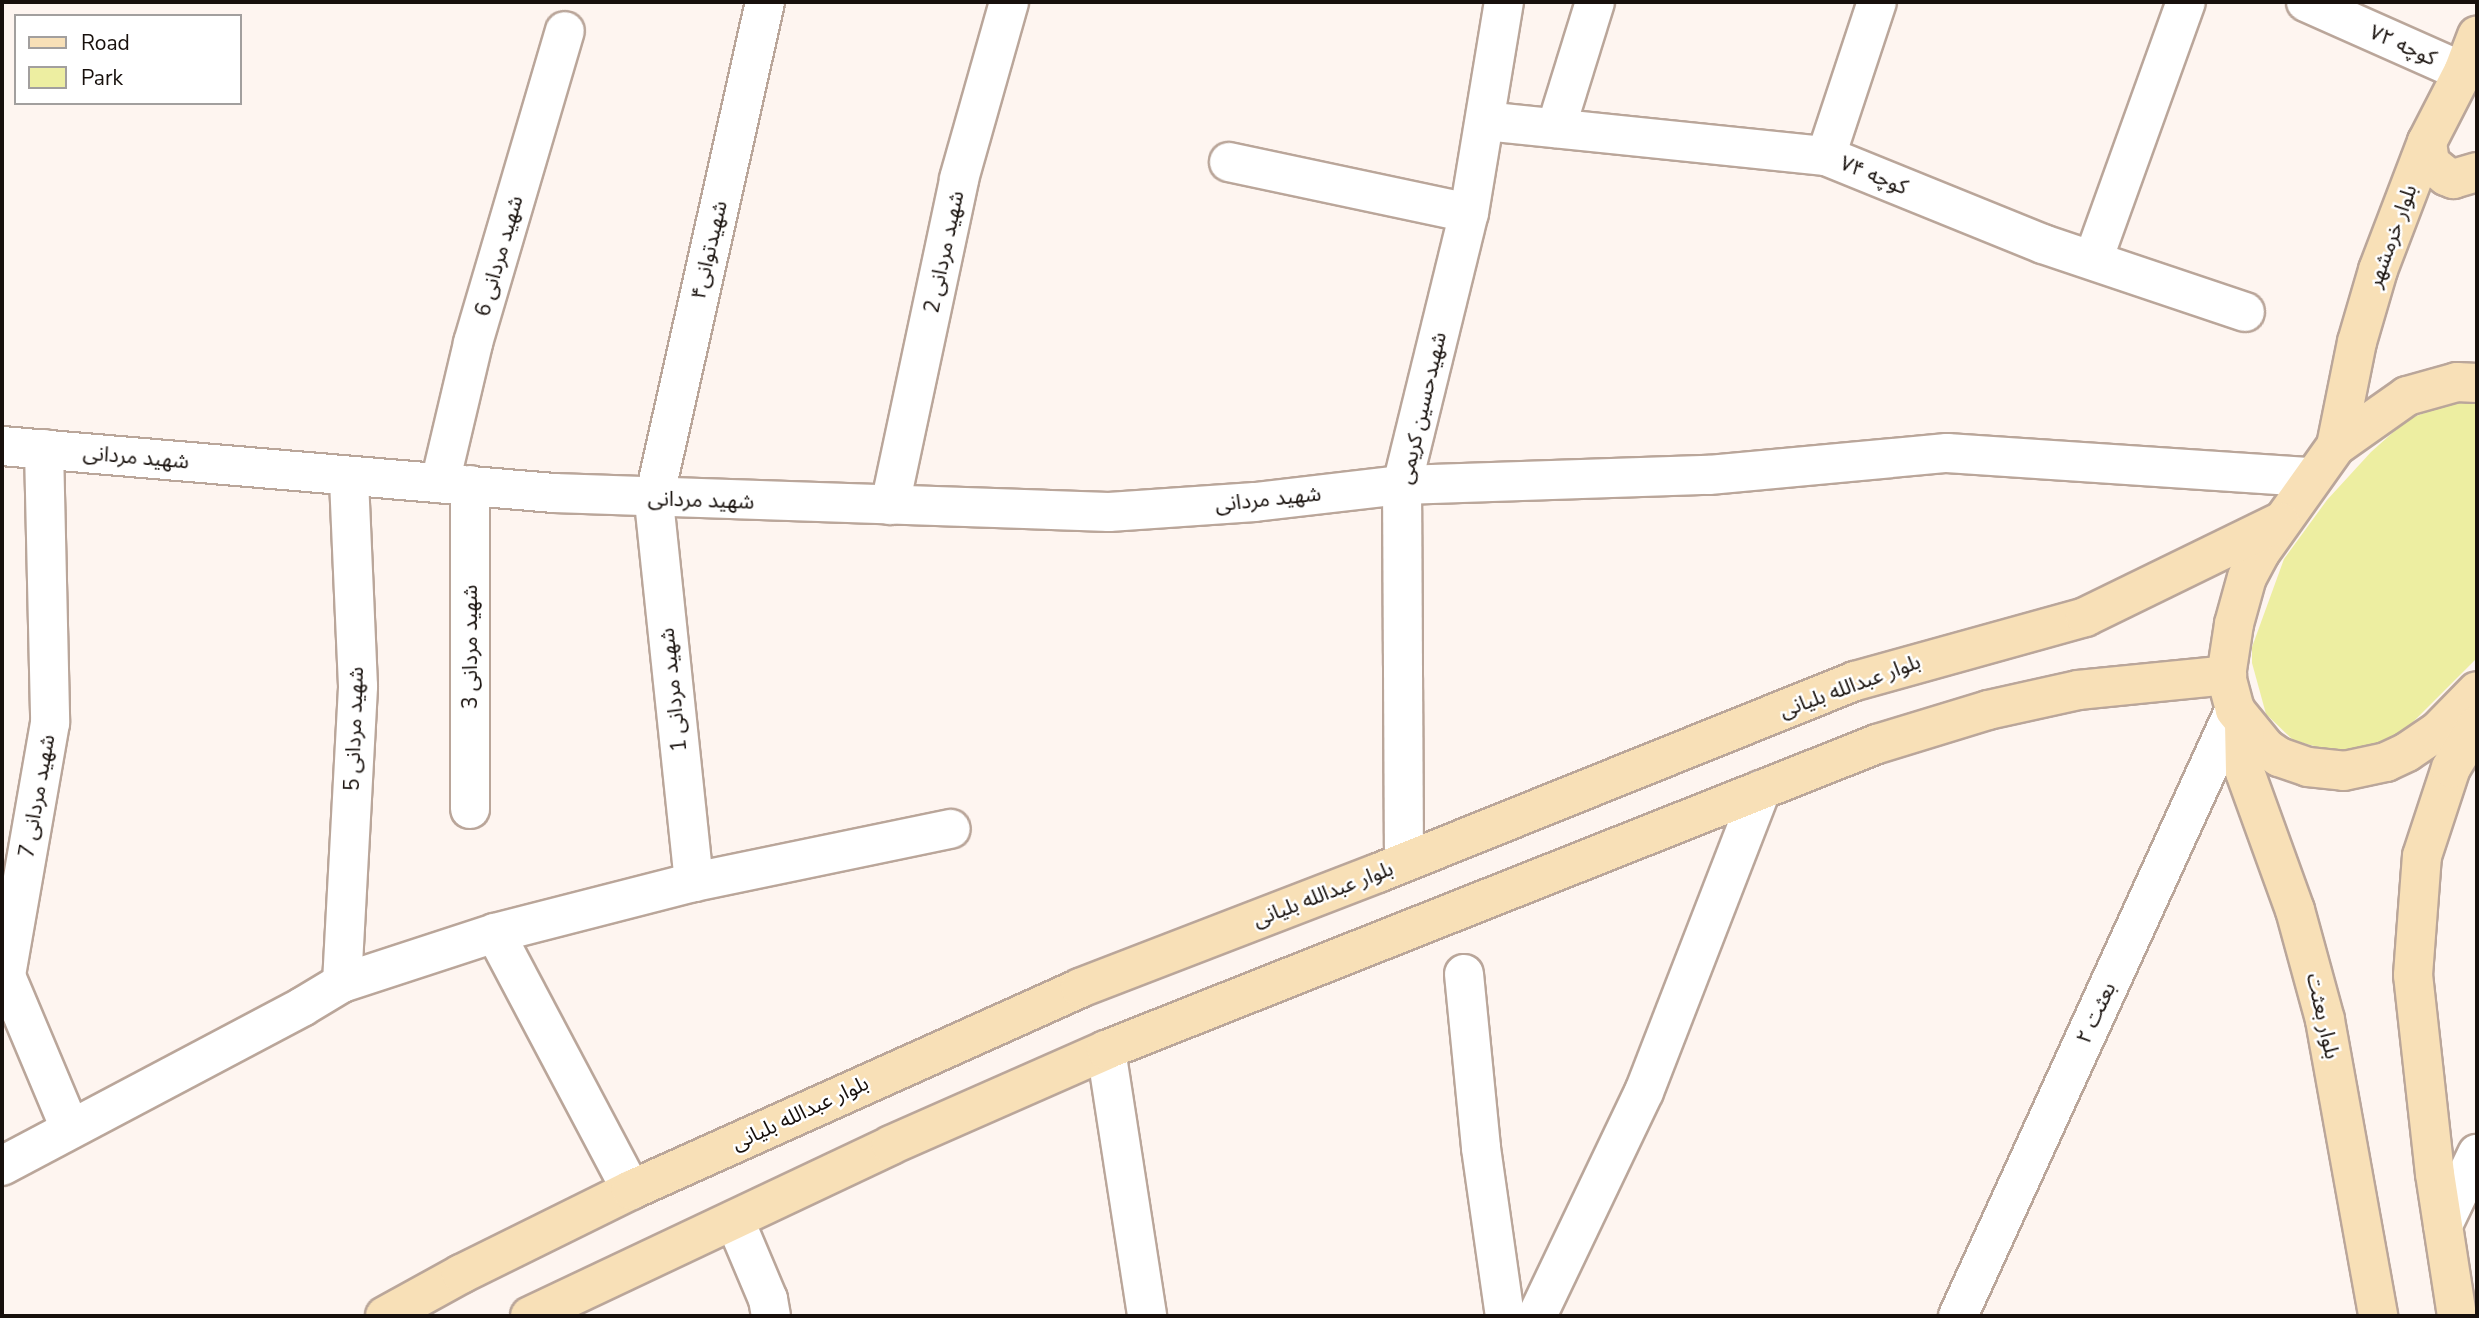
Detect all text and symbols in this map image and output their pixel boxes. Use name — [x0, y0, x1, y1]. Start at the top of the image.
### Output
legend — [14, 14, 242, 105]
street label: کوچه ۷۲ — [2366, 19, 2440, 71]
text: Road — [81, 29, 130, 57]
text: Park — [81, 64, 123, 92]
street label: کوچه ۷۴ — [1837, 150, 1911, 200]
street label: بلوار خرمشهر — [2362, 181, 2422, 291]
street label: شهید مردانی 2 — [919, 189, 969, 315]
street label: شهید مردانی 6 — [470, 193, 528, 319]
street label: شهیدتوانی۴ — [685, 198, 733, 302]
street label: شهیدحسین کریمی — [1392, 330, 1452, 486]
street label: شهید مردانی — [82, 440, 190, 474]
street label: شهید مردانی — [1214, 481, 1322, 517]
street label: شهید مردانی — [647, 486, 755, 514]
street label: شهید مردانی 3 — [457, 585, 483, 709]
street label: شهید مردانی 1 — [654, 627, 692, 753]
street label: بلوار عبدالله بلیانی — [1776, 649, 1924, 723]
street label: شهید مردانی 5 — [339, 666, 369, 792]
street label: شهید مردانی 7 — [14, 733, 60, 859]
street label: بلوار عبدالله بلیانی — [1249, 856, 1397, 932]
street label: بلوار بعثت — [2301, 971, 2345, 1061]
street label: بعثت ۲ — [2071, 978, 2121, 1048]
street label: بلوار عبدالله بلیانی — [727, 1070, 873, 1156]

